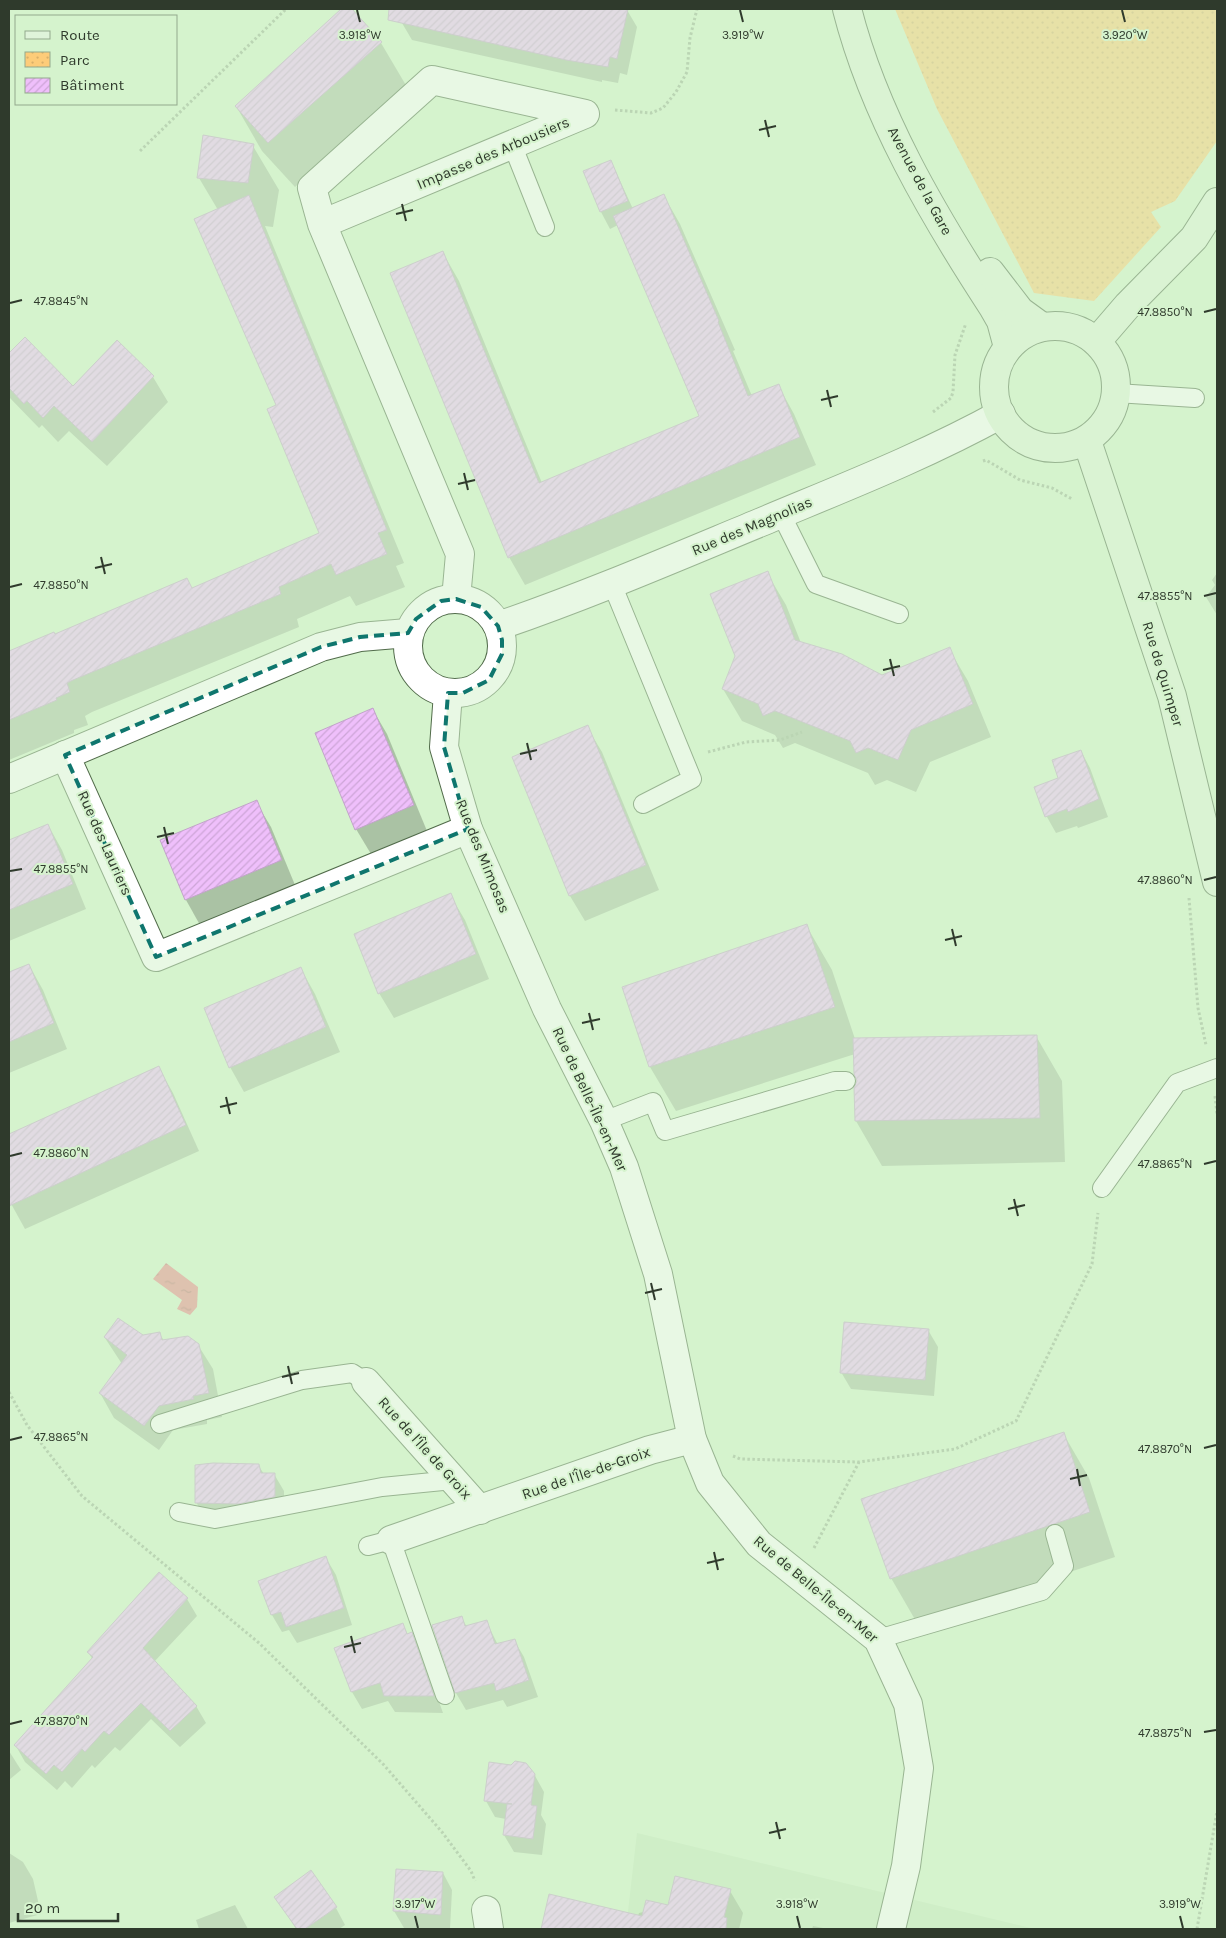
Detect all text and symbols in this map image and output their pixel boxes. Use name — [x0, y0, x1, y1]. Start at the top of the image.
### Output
legend — [15, 15, 178, 105]
text: Route — [60, 26, 100, 44]
text: 3.918°W — [339, 28, 381, 42]
text: 3.919°W — [722, 28, 764, 42]
text: 3.920°W — [1102, 28, 1148, 42]
text: Parc — [60, 51, 90, 69]
text: Bâtiment — [60, 76, 124, 94]
street label: Impasse des Arbousiers — [414, 113, 572, 193]
street label: Avenue de la Gare — [884, 124, 956, 238]
text: 47.8845°N — [34, 294, 89, 308]
text: 47.8850°N — [1137, 305, 1193, 319]
street label: Rue des Magnolias — [689, 493, 815, 559]
text: 47.8850°N — [33, 578, 89, 592]
text: 47.8855°N — [1137, 589, 1193, 603]
street label: Rue de Quimper — [1138, 619, 1188, 729]
street label: Rue des Lauriers — [74, 788, 136, 898]
street label: Rue des Mimosas — [452, 797, 514, 915]
text: 47.8855°N — [33, 862, 89, 876]
text: 47.8860°N — [1137, 873, 1193, 887]
street label: Rue de Belle-Île-en-Mer — [549, 1024, 632, 1175]
text: 47.8860°N — [33, 1146, 89, 1160]
text: 47.8865°N — [1137, 1157, 1193, 1171]
street label: Rue de l'Île de Groix — [374, 1393, 476, 1503]
text: 47.8865°N — [33, 1430, 89, 1444]
street label: Rue de l'Île-de-Groix — [519, 1442, 653, 1503]
text: 47.8870°N — [1138, 1442, 1192, 1456]
street label: Rue de Belle-Île-en-Mer — [750, 1532, 882, 1647]
text: 47.8870°N — [34, 1714, 88, 1728]
text: 47.8875°N — [1138, 1726, 1192, 1740]
scale bar — [18, 1890, 118, 1922]
text: 3.917°W — [395, 1897, 436, 1911]
text: 3.918°W — [776, 1897, 818, 1911]
text: 3.919°W — [1159, 1897, 1201, 1911]
text: 20 m — [25, 1899, 60, 1917]

